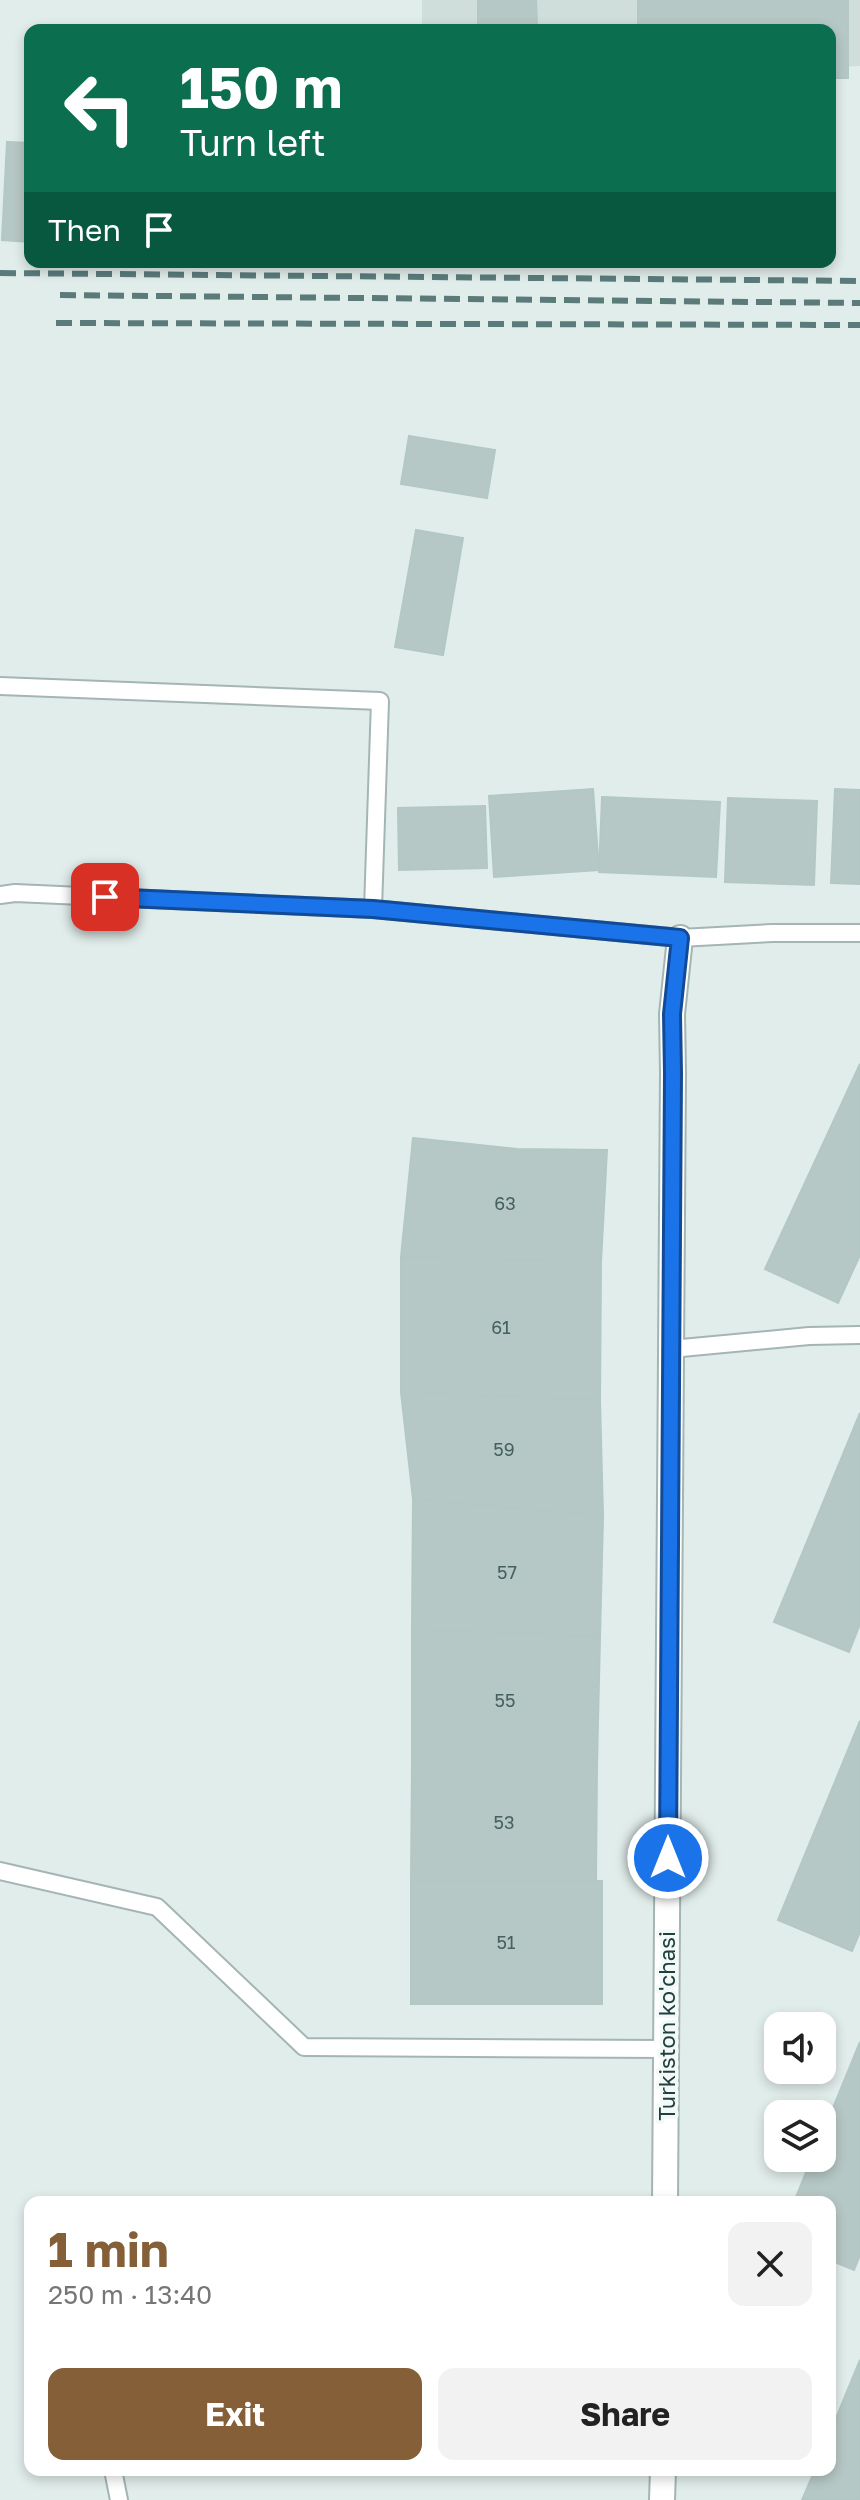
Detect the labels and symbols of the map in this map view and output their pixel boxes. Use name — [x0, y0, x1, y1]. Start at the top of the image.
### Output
pin — [71, 863, 139, 931]
house number: 63 — [494, 1192, 516, 1214]
house number: 61 — [491, 1316, 511, 1338]
house number: 59 — [493, 1438, 515, 1460]
house number: 57 — [497, 1561, 517, 1583]
house number: 55 — [495, 1689, 515, 1711]
house number: 53 — [494, 1811, 514, 1833]
position arrow — [626, 1816, 710, 1900]
house number: 51 — [496, 1931, 516, 1953]
street label: Turkiston ko'chasi — [653, 1931, 680, 2121]

